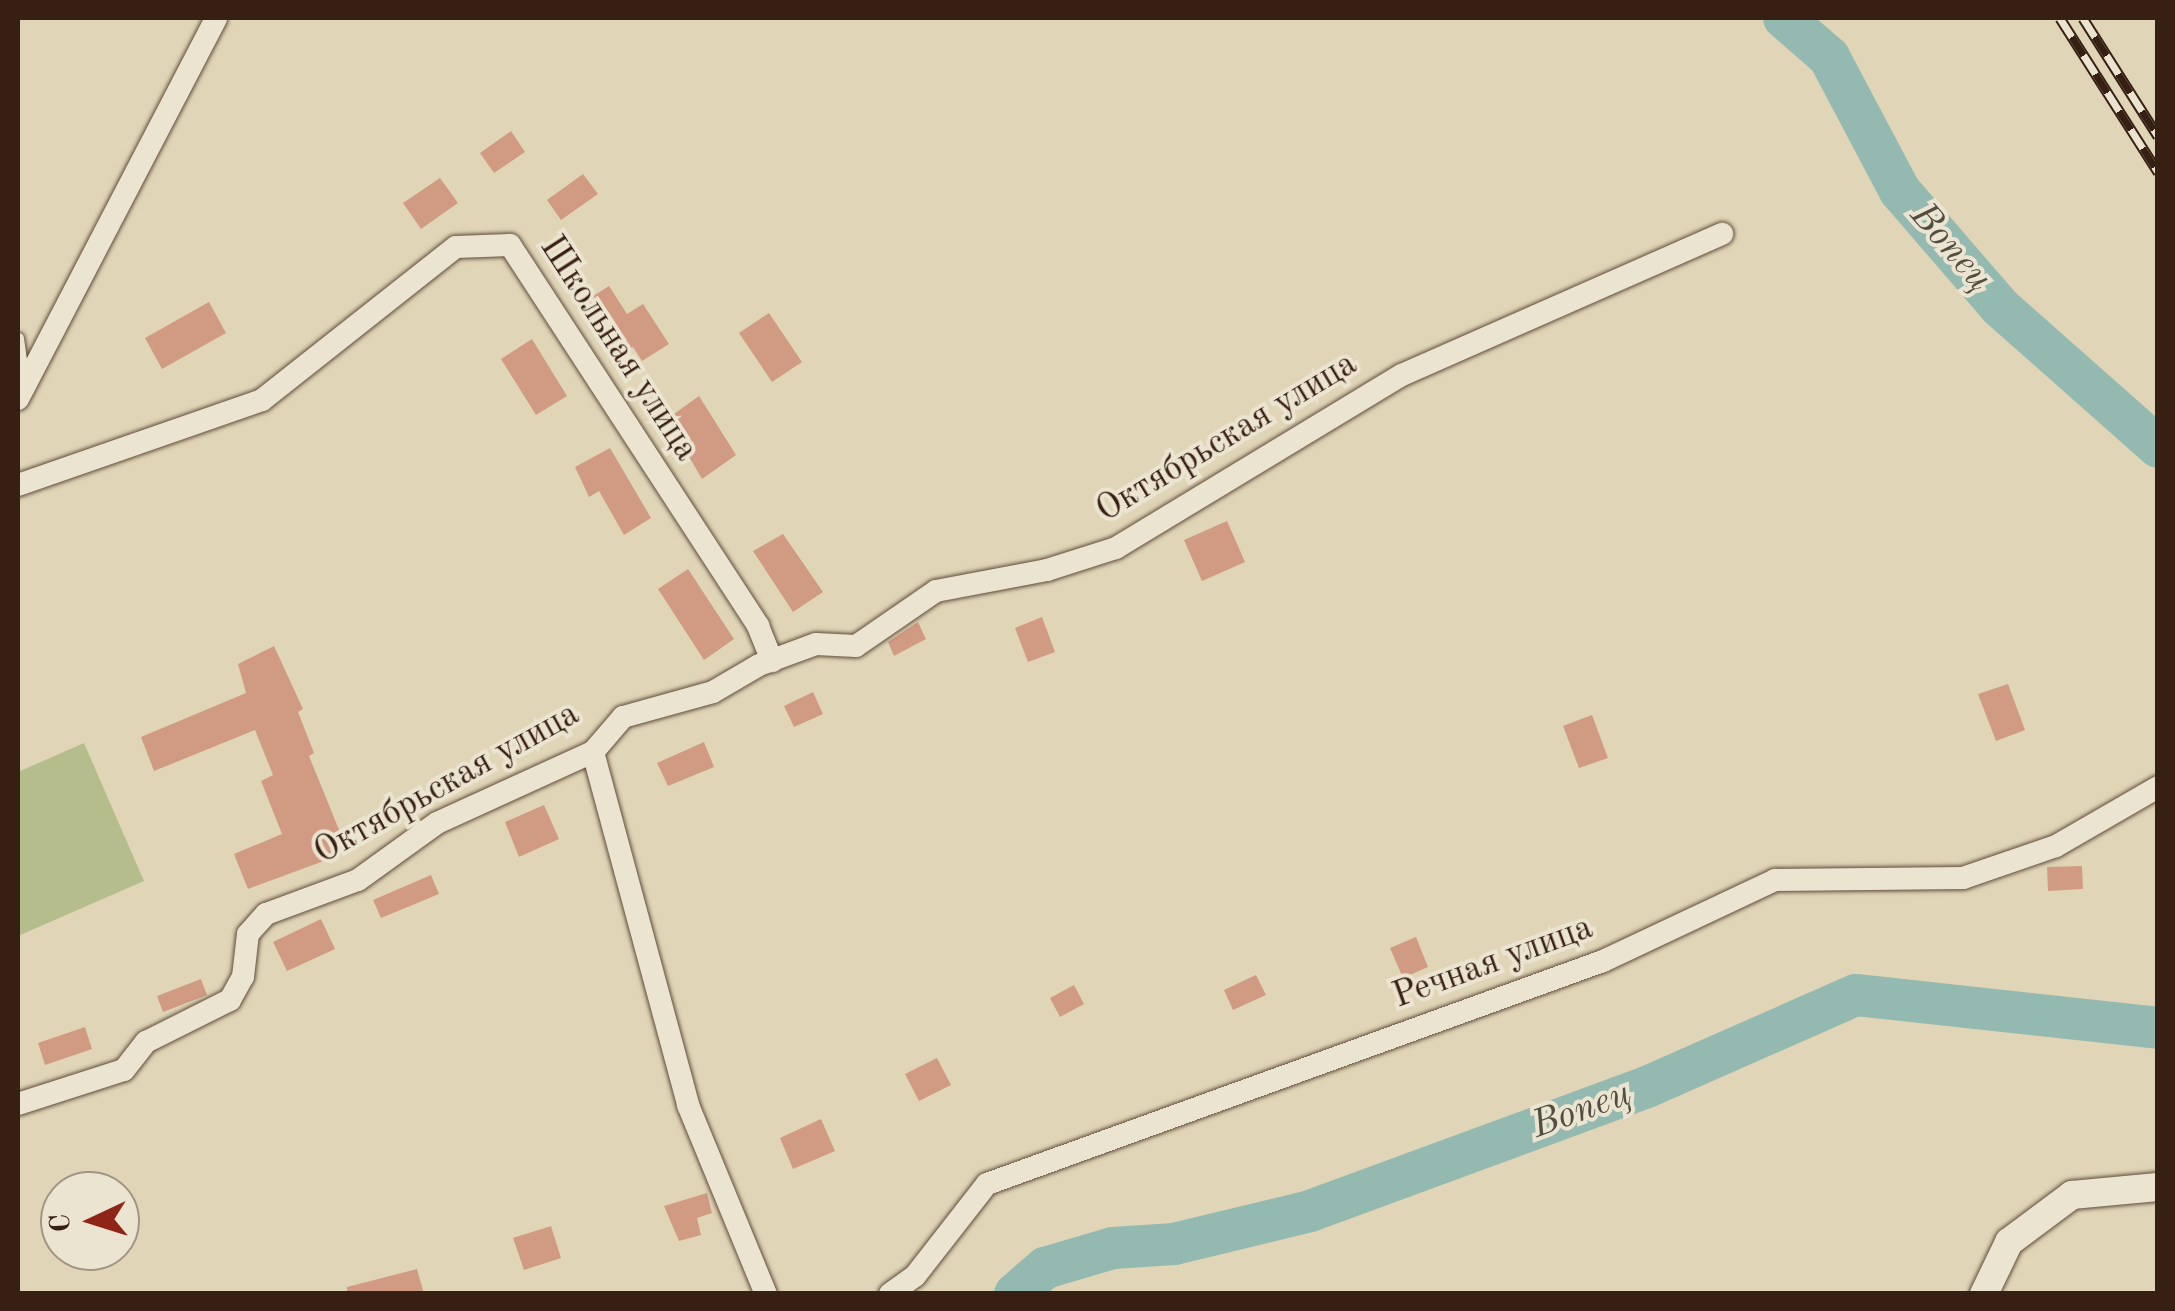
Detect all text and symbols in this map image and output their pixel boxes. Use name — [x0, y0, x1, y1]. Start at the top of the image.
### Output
water label: Вопец — [1899, 194, 2001, 302]
street label: Школьная улица — [530, 229, 706, 469]
street label: Октябрьская улица — [1089, 344, 1365, 532]
street label: Октябрьская улица — [307, 694, 587, 874]
street label: Речная улица — [1387, 907, 1599, 1019]
water label: Вопец — [1526, 1072, 1638, 1150]
north arrow — [40, 1171, 140, 1271]
text: С — [47, 1213, 77, 1233]

